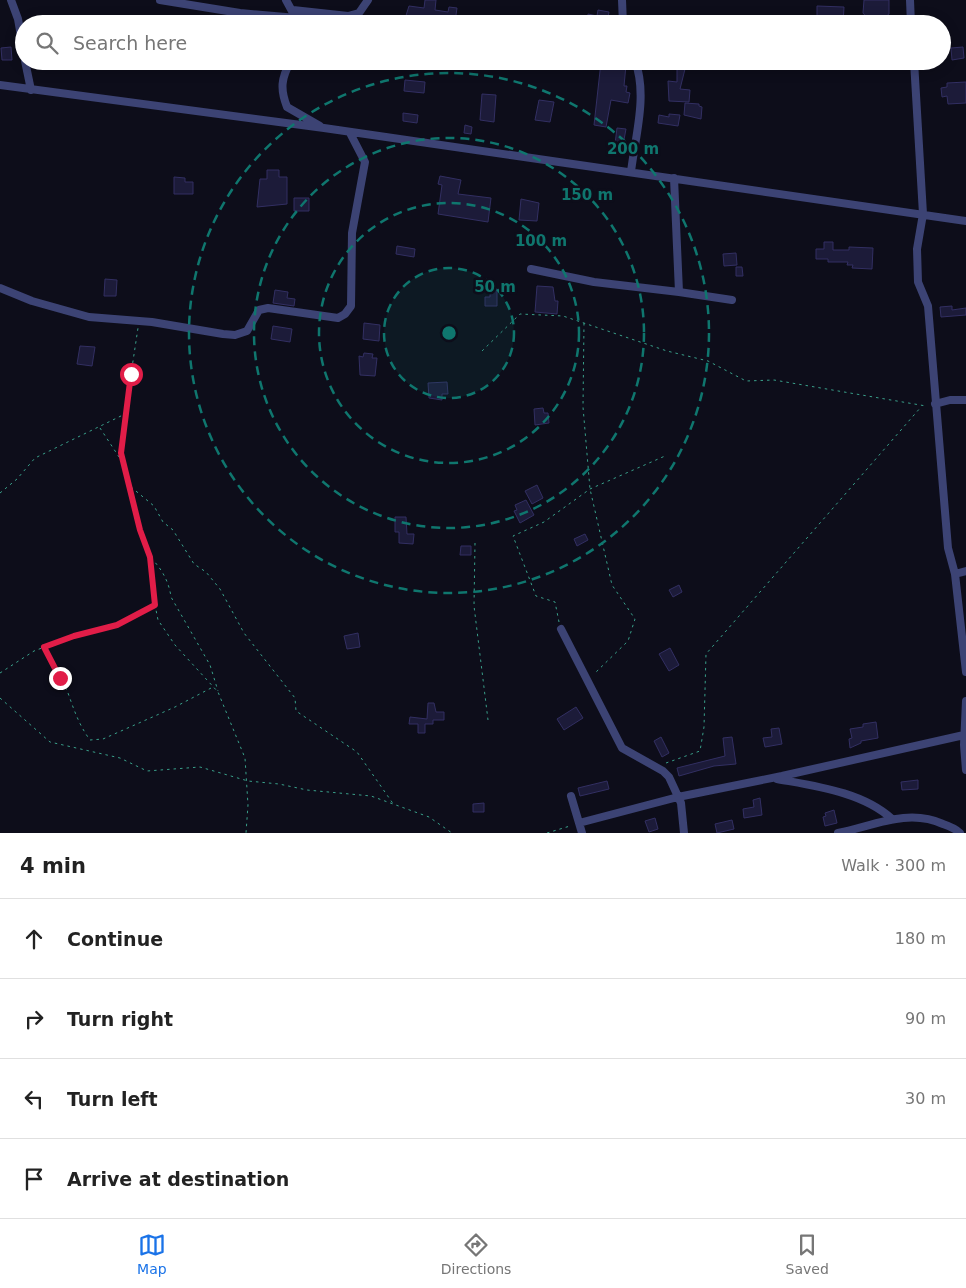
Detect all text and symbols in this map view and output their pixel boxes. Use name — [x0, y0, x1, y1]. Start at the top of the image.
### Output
search box — [15, 15, 951, 70]
icon: search — [33, 29, 61, 57]
text: Search here — [73, 32, 187, 54]
text: 200 m — [607, 140, 659, 158]
text: 150 m — [561, 186, 613, 204]
text: 100 m — [515, 232, 567, 250]
text: 50 m — [474, 278, 516, 296]
centre of rings — [440, 324, 458, 342]
route start — [120, 363, 143, 386]
route end — [49, 667, 72, 690]
text: 4 min — [20, 854, 86, 878]
text: Walk · 300 m — [841, 856, 946, 875]
icon: ahead — [20, 925, 48, 953]
text: Continue — [67, 928, 163, 950]
text: 180 m — [895, 929, 946, 948]
icon: right — [20, 1005, 48, 1033]
text: Turn right — [67, 1008, 173, 1030]
text: 90 m — [905, 1009, 946, 1028]
icon: left — [20, 1085, 48, 1113]
text: Turn left — [67, 1088, 158, 1110]
text: 30 m — [905, 1089, 946, 1108]
icon: arrive — [20, 1165, 48, 1193]
text: Arrive at destination — [67, 1168, 289, 1190]
tab: Map — [137, 1231, 167, 1277]
tab: Directions — [441, 1231, 511, 1277]
tab: Saved — [786, 1231, 829, 1277]

